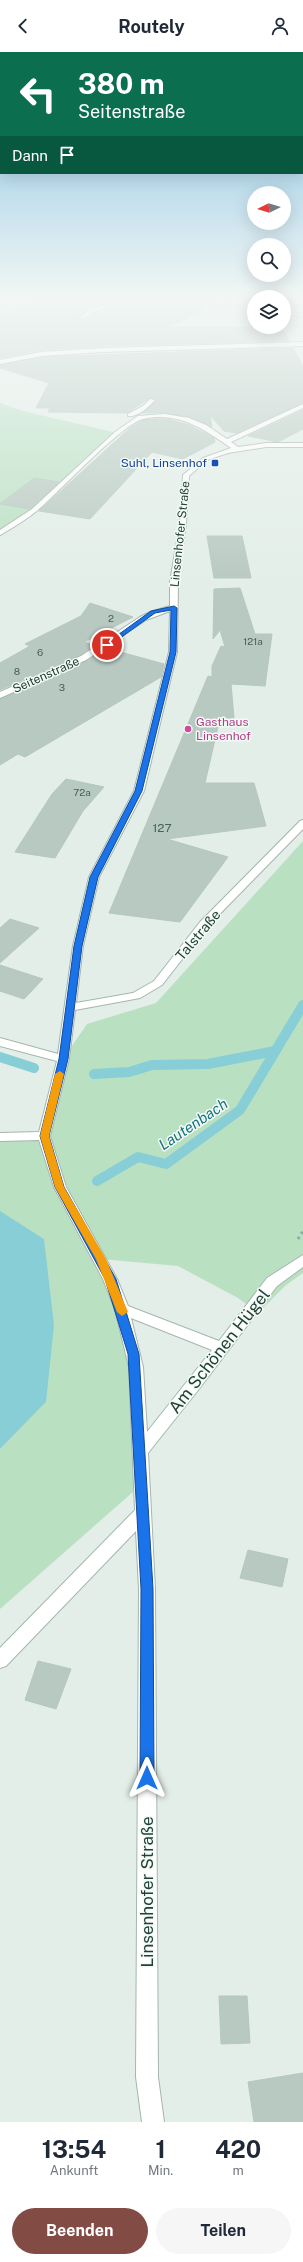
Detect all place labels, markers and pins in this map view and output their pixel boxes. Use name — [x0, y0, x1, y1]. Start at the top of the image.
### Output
place label: Suhl, Linsenhof — [121, 456, 207, 470]
marker: Suhl, Linsenhof — [210, 458, 220, 468]
pin — [90, 628, 124, 662]
place label: Gasthaus Linsenhof — [196, 715, 251, 743]
marker: Gasthaus Linsenhof — [183, 724, 193, 734]

